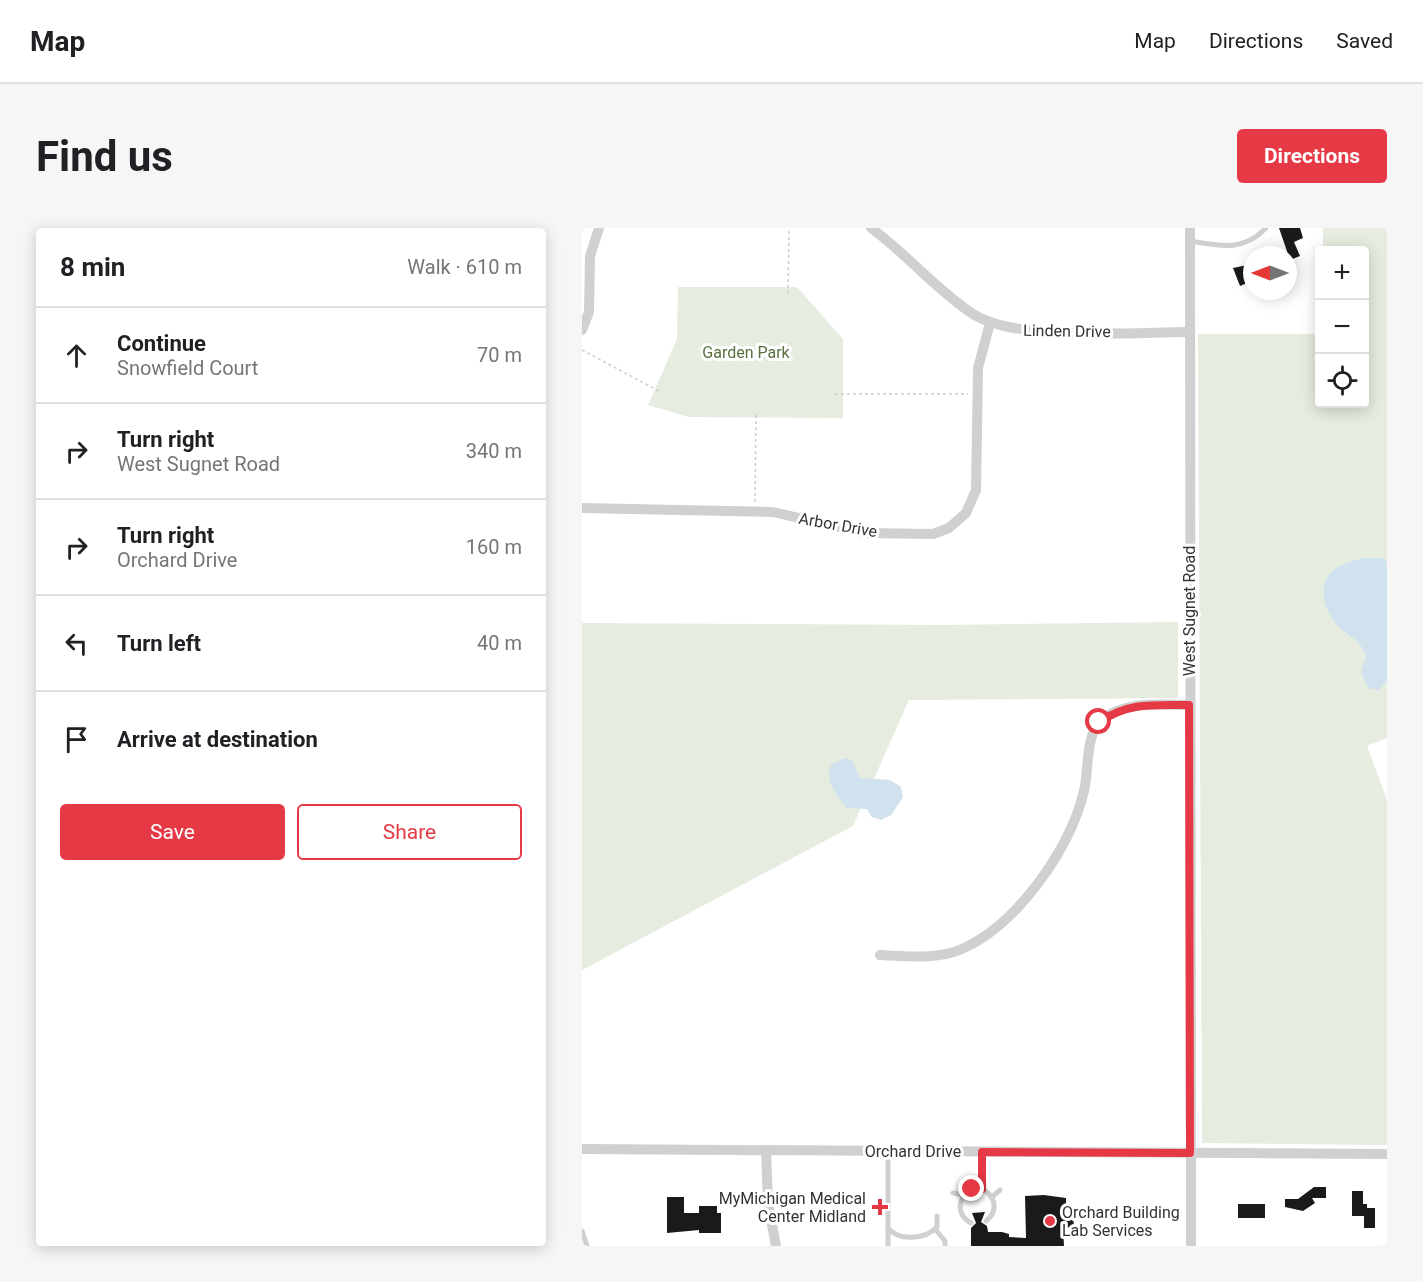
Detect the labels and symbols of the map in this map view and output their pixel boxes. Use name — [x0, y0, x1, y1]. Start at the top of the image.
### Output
north arrow — [1243, 246, 1297, 300]
street label: Linden Drive — [1023, 321, 1111, 341]
park label: Garden Park — [702, 343, 791, 362]
street label: Arbor Drive — [797, 509, 879, 541]
street label: West Sugnet Road — [1180, 546, 1199, 676]
route start — [1085, 708, 1111, 734]
street label: Orchard Drive — [865, 1142, 961, 1161]
route end — [958, 1175, 984, 1201]
place label: MyMichigan Medical Center Midland — [719, 1189, 866, 1226]
marker: MyMichigan Medical Center Midland — [871, 1198, 889, 1216]
place label: Orchard Building Lab Services — [1062, 1203, 1180, 1240]
marker: Orchard Building Lab Services — [1043, 1214, 1057, 1228]

